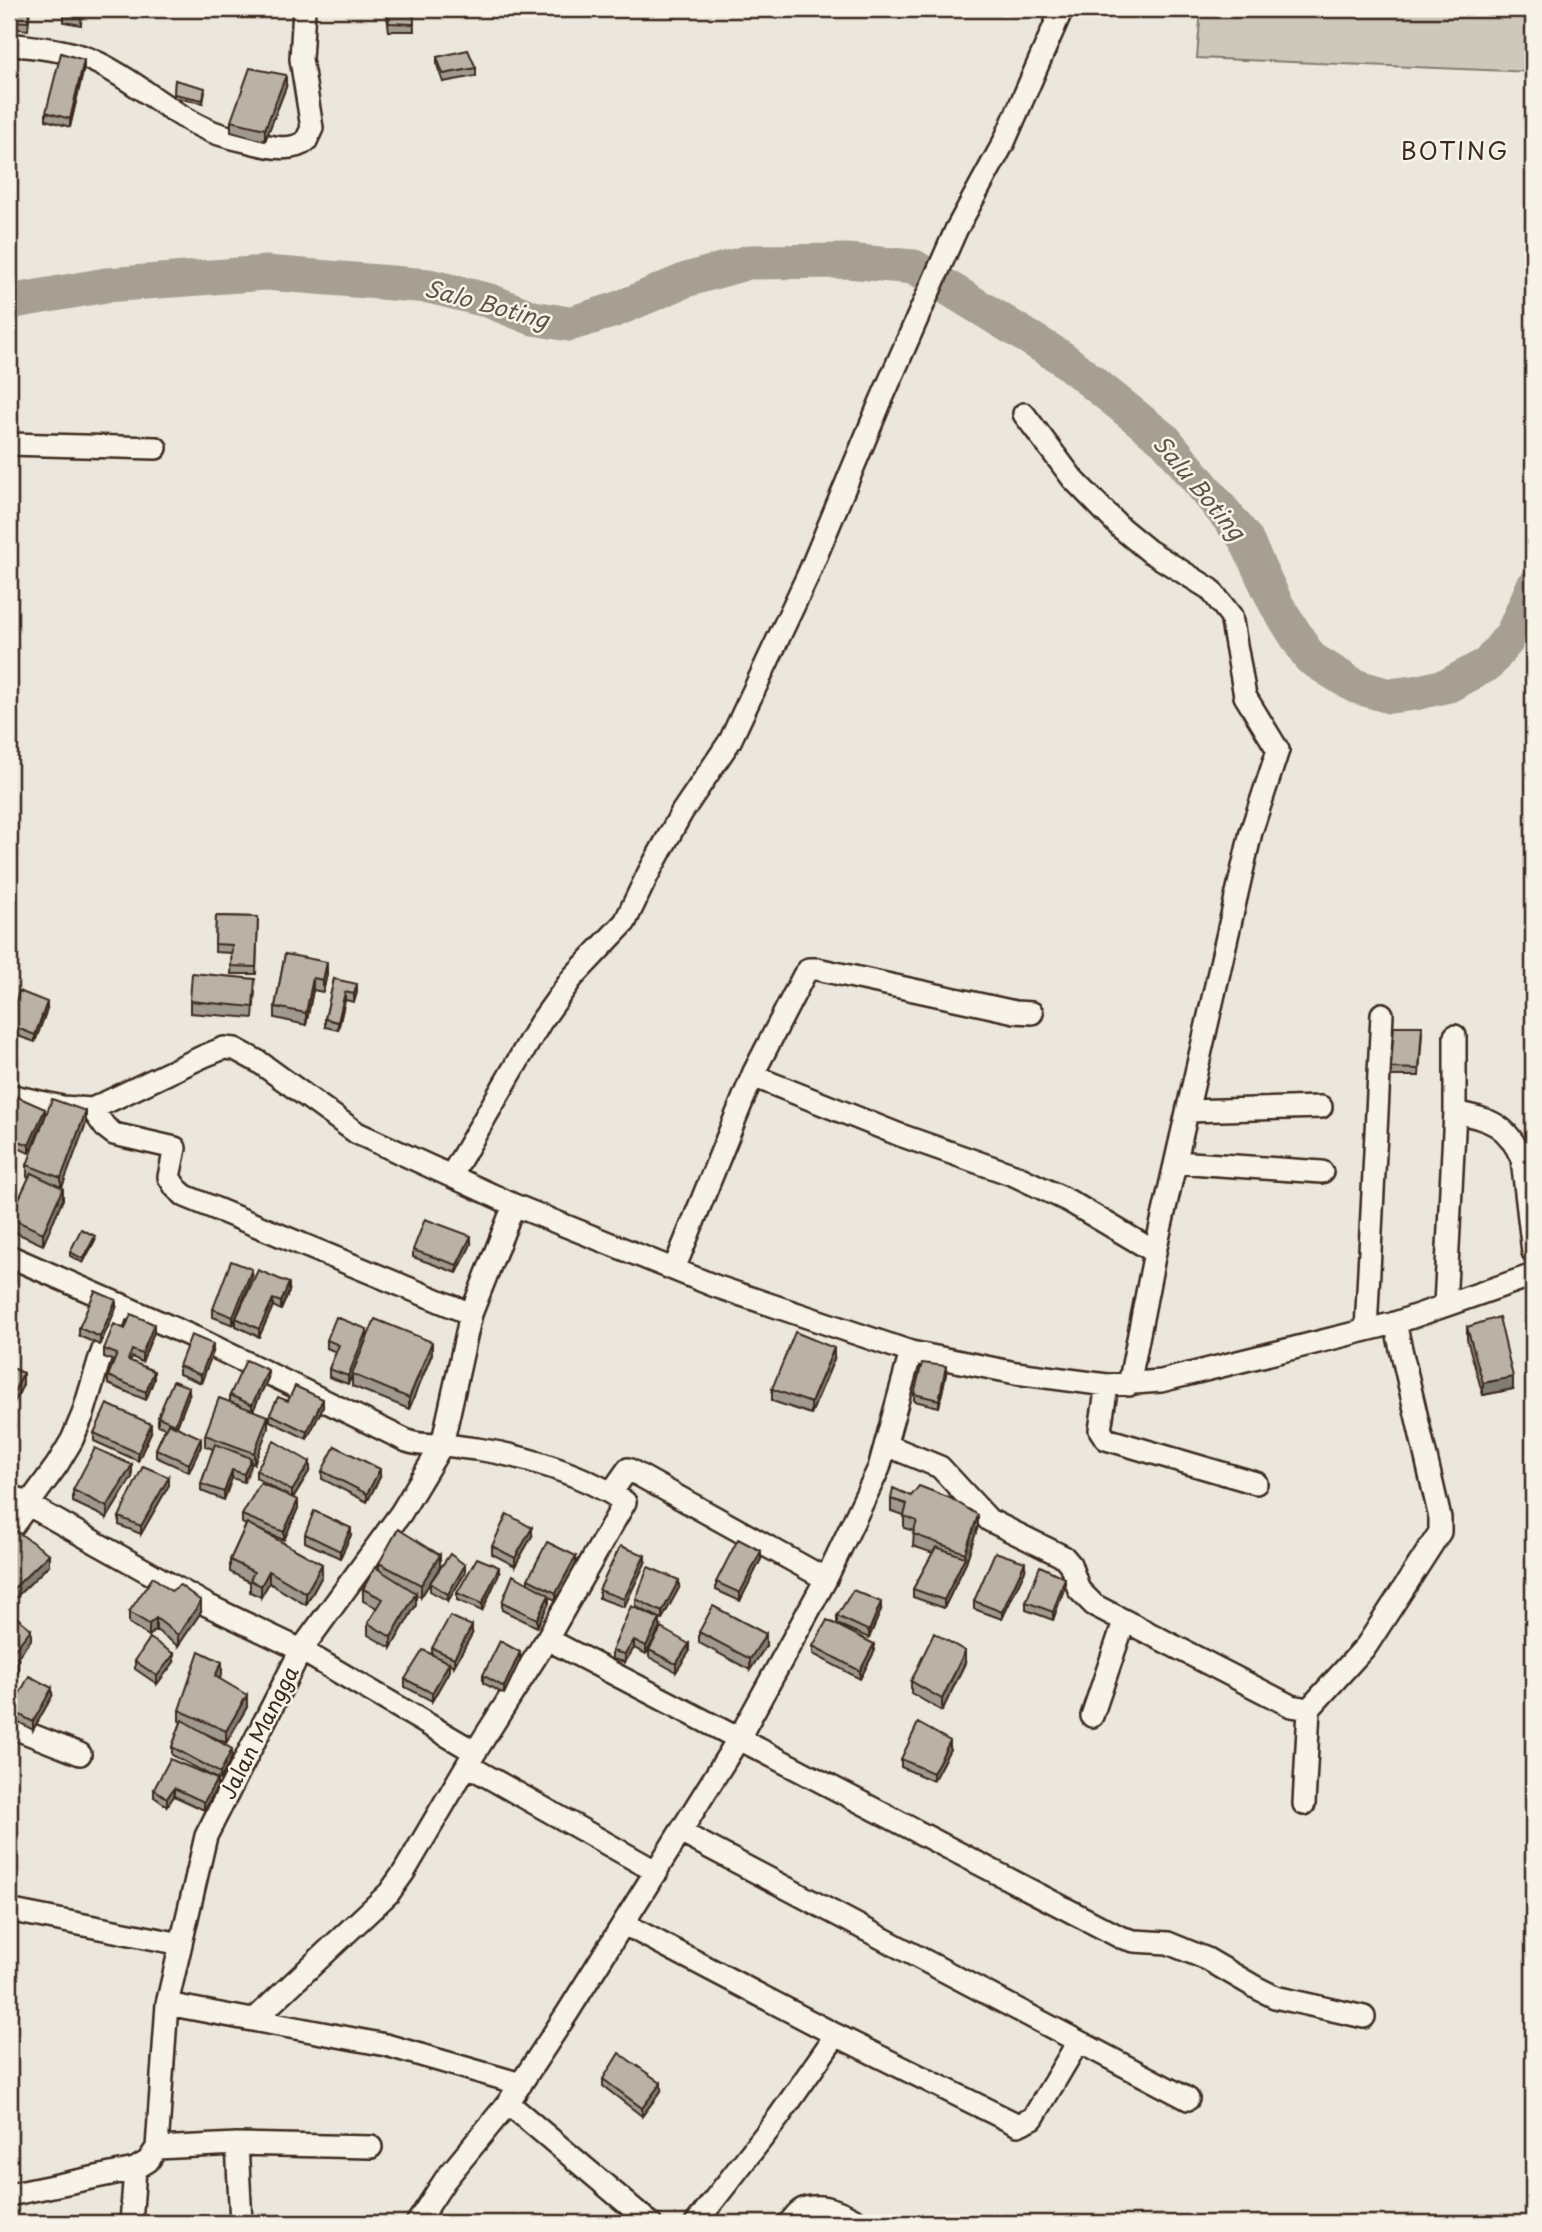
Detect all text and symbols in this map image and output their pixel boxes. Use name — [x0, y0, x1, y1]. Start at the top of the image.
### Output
district label: BOTING — [1401, 132, 1509, 168]
water label: Salo Boting — [421, 270, 555, 337]
water label: Salu Boting — [1146, 427, 1256, 548]
street label: Jalan Mangga — [211, 1659, 306, 1804]

